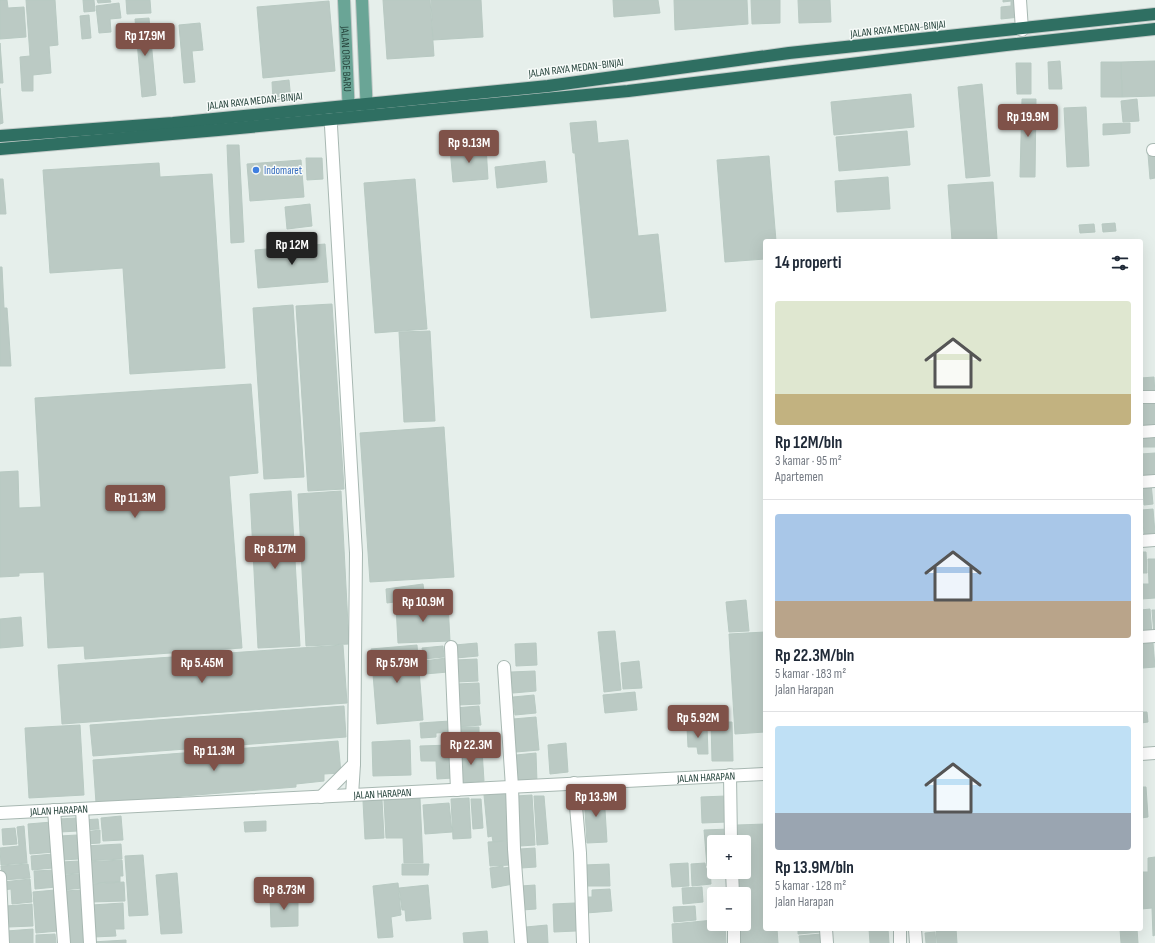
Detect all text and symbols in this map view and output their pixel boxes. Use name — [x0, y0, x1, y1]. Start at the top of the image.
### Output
street label: JALAN RAYA MEDAN-BINJAI — [849, 18, 946, 41]
pin: Rp 17.9M — [104, 23, 186, 57]
street label: JALAN ORDE BARU — [339, 25, 354, 92]
text: Rp 17.9M — [125, 28, 165, 44]
street label: JALAN RAYA MEDAN-BINJAI — [527, 56, 624, 80]
street label: JALAN RAYA MEDAN-BINJAI — [206, 90, 303, 113]
pin: Rp 19.9M — [987, 104, 1069, 138]
text: Rp 19.9M — [1007, 109, 1049, 125]
pin: Rp 9.13M — [428, 130, 510, 164]
text: Rp 9.13M — [448, 135, 490, 151]
place label: Indomaret — [264, 164, 303, 177]
marker: Indomaret — [251, 165, 261, 175]
pin: Rp 12M — [259, 232, 325, 266]
text: Rp 12M — [275, 237, 309, 253]
icon: filters — [1109, 252, 1131, 274]
text: 14 properti — [775, 253, 841, 273]
icon: home — [917, 327, 989, 399]
text: Rp 12M/bln — [775, 433, 842, 453]
text: 3 kamar · 95 m² — [775, 453, 842, 469]
text: Apartemen — [775, 469, 823, 485]
pin: Rp 11.3M — [94, 485, 176, 519]
text: Rp 11.3M — [114, 490, 156, 506]
pin: Rp 8.17M — [234, 536, 316, 570]
icon: home — [917, 540, 989, 612]
text: Rp 8.17M — [254, 541, 296, 557]
pin: Rp 10.9M — [382, 589, 464, 623]
text: Rp 10.9M — [402, 594, 444, 610]
text: Rp 22.3M/bln — [775, 646, 854, 666]
pin: Rp 5.45M — [161, 650, 243, 684]
pin: Rp 5.79M — [356, 650, 438, 684]
text: Rp 5.45M — [181, 655, 223, 671]
text: Rp 5.79M — [376, 655, 418, 671]
text: 5 kamar · 183 m² — [775, 666, 846, 682]
text: Jalan Harapan — [775, 682, 834, 698]
pin: Rp 5.92M — [657, 705, 739, 739]
text: Rp 5.92M — [677, 710, 719, 726]
pin: Rp 22.3M — [430, 732, 512, 766]
text: Rp 22.3M — [450, 737, 492, 753]
pin: Rp 11.3M — [173, 738, 255, 772]
text: Rp 11.3M — [193, 743, 235, 759]
icon: home — [917, 752, 989, 824]
street label: JALAN HARAPAN — [676, 769, 735, 785]
pin: Rp 13.9M — [555, 784, 637, 818]
street label: JALAN HARAPAN — [352, 786, 412, 802]
text: Rp 13.9M — [575, 789, 617, 805]
street label: JALAN HARAPAN — [29, 802, 88, 818]
map controls — [707, 835, 751, 931]
button: + — [707, 835, 751, 879]
text: Rp 13.9M/bln — [775, 858, 854, 878]
pin: Rp 8.73M — [243, 877, 325, 911]
text: 5 kamar · 128 m² — [775, 878, 846, 894]
text: Rp 8.73M — [263, 882, 305, 898]
button: − — [707, 887, 751, 931]
text: Jalan Harapan — [775, 894, 834, 910]

